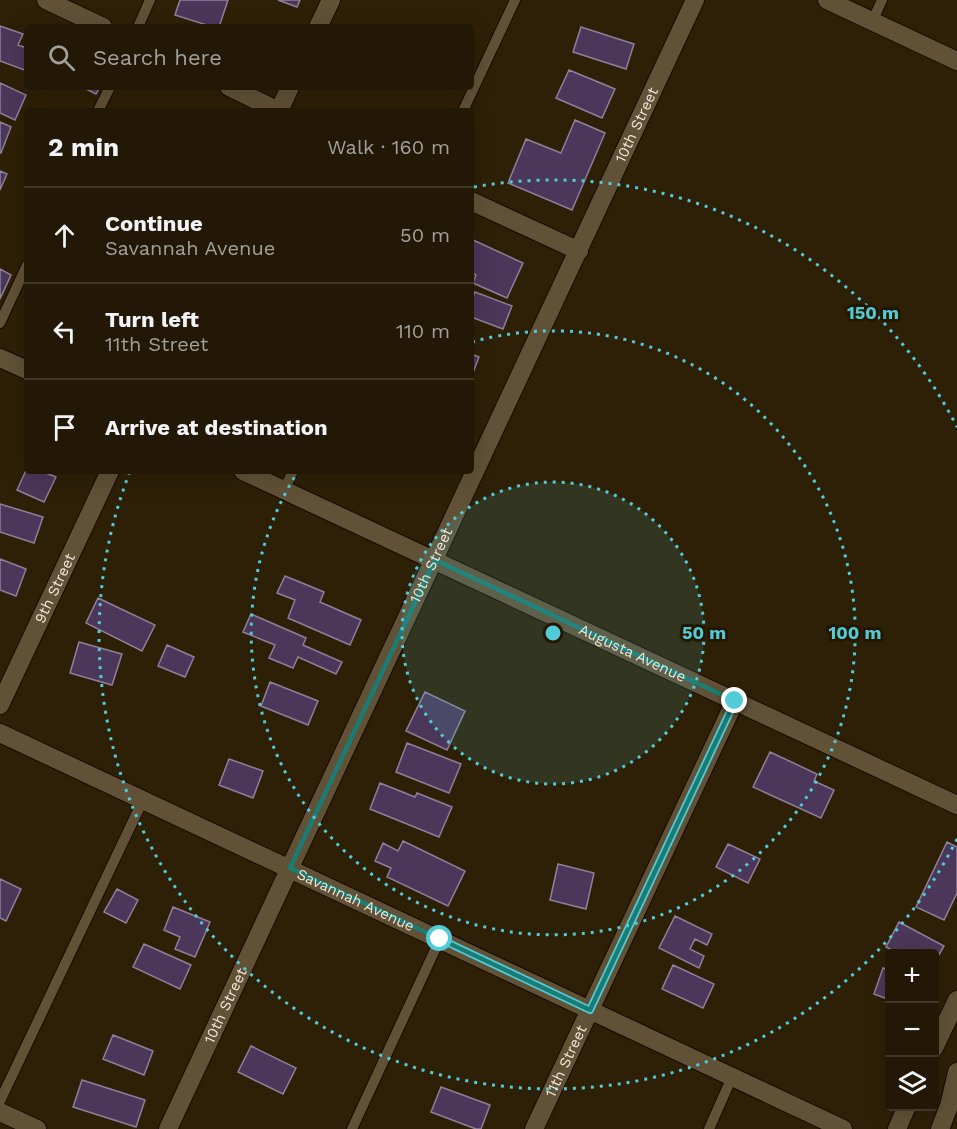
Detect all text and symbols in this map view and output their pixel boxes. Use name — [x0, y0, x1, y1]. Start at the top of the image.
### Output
search box — [24, 24, 474, 90]
icon: search — [45, 41, 78, 74]
text: Search here — [93, 45, 222, 70]
street label: 10th Street — [611, 84, 662, 166]
text: 2 min — [48, 132, 119, 162]
text: Walk · 160 m — [327, 135, 450, 159]
text: Continue — [105, 211, 203, 236]
icon: ahead — [48, 219, 81, 252]
text: 50 m — [400, 223, 450, 247]
text: Savannah Avenue — [105, 236, 275, 260]
text: 150 m — [847, 302, 899, 323]
text: Turn left — [105, 307, 199, 332]
icon: left — [48, 315, 81, 348]
text: 110 m — [396, 319, 450, 343]
text: 11th Street — [105, 332, 208, 356]
icon: arrive — [48, 411, 81, 444]
text: Arrive at destination — [105, 415, 328, 440]
street label: 10th Street — [406, 524, 457, 606]
street label: 9th Street — [31, 550, 79, 626]
street label: Augusta Avenue — [576, 620, 689, 686]
text: 50 m — [682, 622, 726, 643]
text: 100 m — [828, 622, 882, 643]
centre of rings — [543, 623, 563, 643]
route end — [721, 687, 747, 713]
street label: Savannah Avenue — [294, 865, 417, 935]
route start — [426, 925, 452, 951]
map controls — [885, 949, 939, 1111]
button: + — [885, 949, 939, 1003]
street label: 10th Street — [200, 965, 251, 1046]
button: − — [885, 1003, 939, 1057]
street label: 11th Street — [541, 1022, 591, 1100]
button: layers — [885, 1057, 939, 1111]

